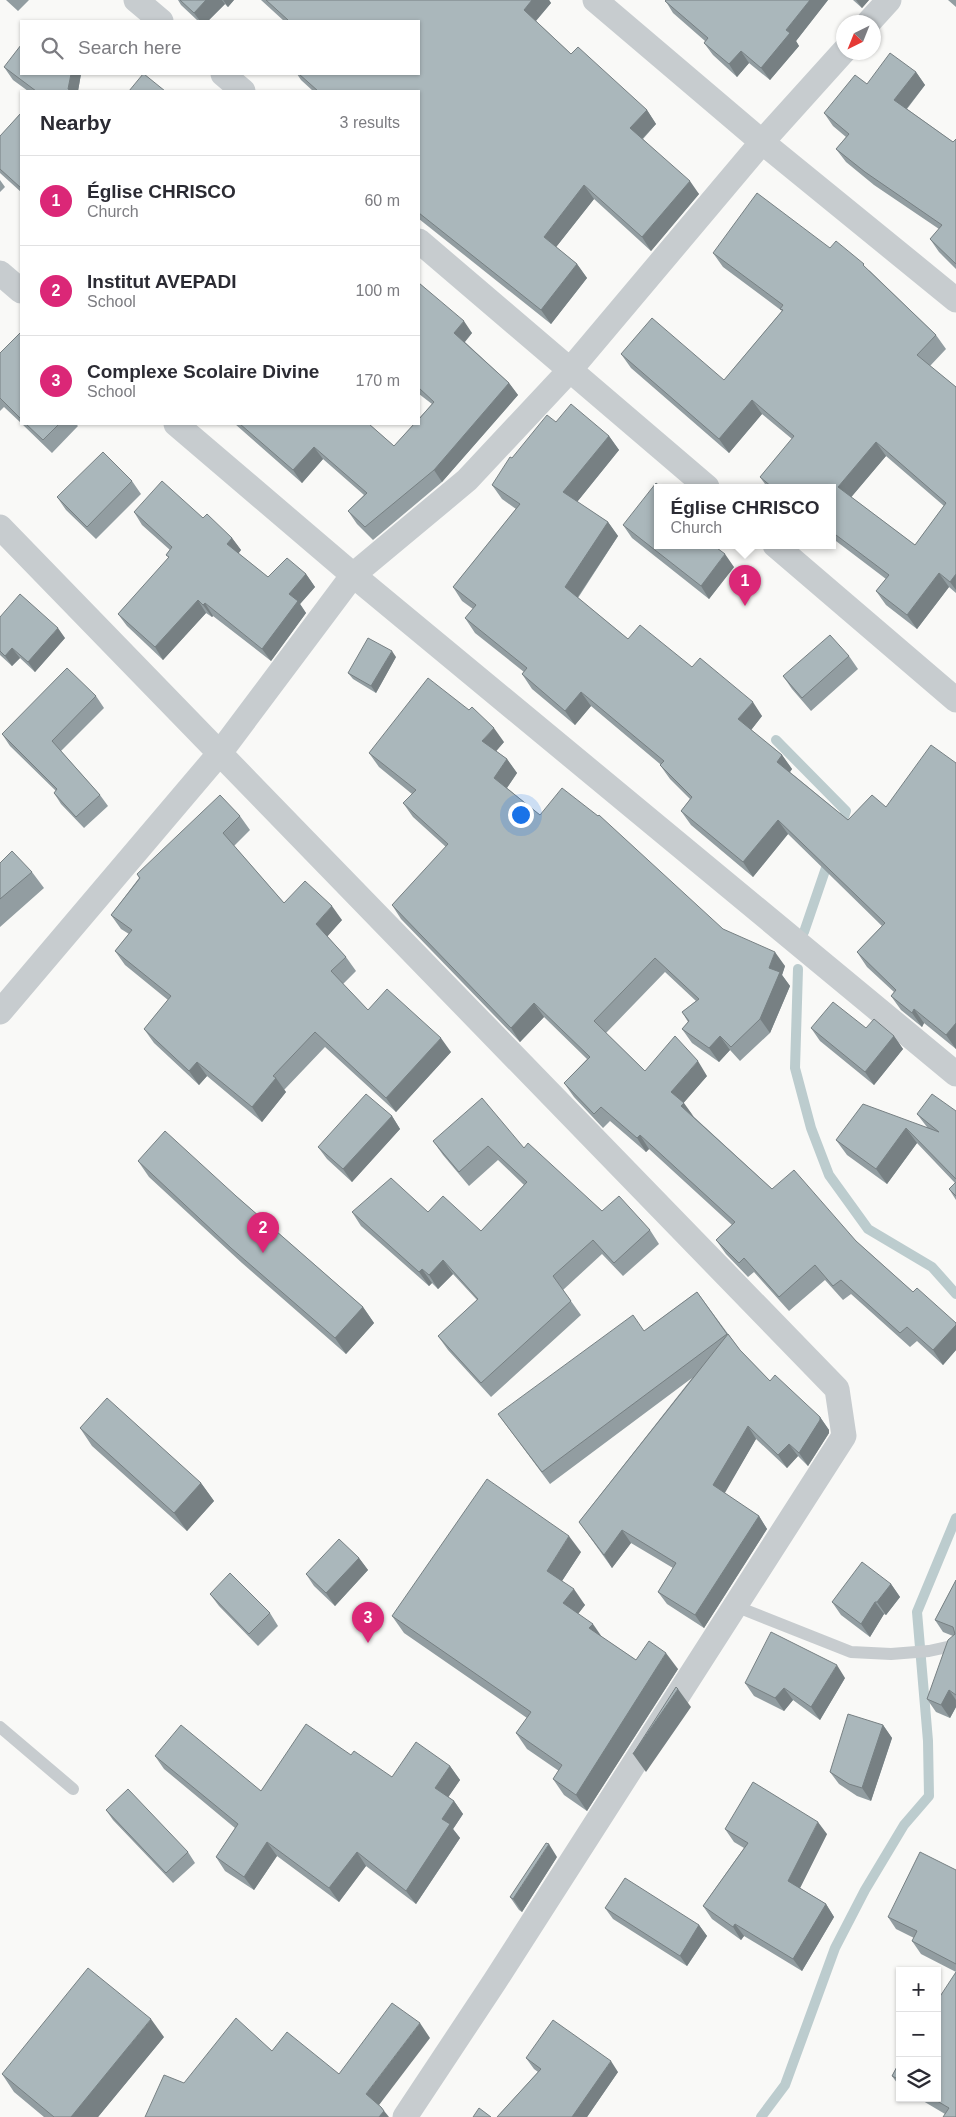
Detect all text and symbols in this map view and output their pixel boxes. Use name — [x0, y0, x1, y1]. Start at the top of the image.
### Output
north arrow — [836, 15, 881, 60]
search box — [20, 20, 420, 75]
icon: search — [38, 34, 66, 62]
text: Search here — [78, 37, 182, 58]
text: Nearby — [40, 111, 111, 134]
text: 3 results — [340, 114, 400, 131]
text: Église CHRISCO — [87, 181, 236, 202]
text: 1 — [52, 192, 60, 209]
text: 60 m — [364, 192, 400, 209]
text: Church — [87, 203, 139, 220]
text: Institut AVEPADI — [87, 271, 237, 292]
text: 2 — [52, 282, 60, 299]
text: 100 m — [356, 282, 400, 299]
text: School — [87, 293, 136, 310]
text: Complexe Scolaire Divine — [87, 361, 319, 382]
text: 3 — [52, 372, 60, 389]
text: 170 m — [356, 372, 400, 389]
text: School — [87, 383, 136, 400]
popup — [654, 484, 836, 549]
text: Église CHRISCO — [671, 497, 819, 518]
text: Church — [671, 519, 722, 536]
pin: 1 — [729, 565, 761, 606]
your location — [508, 802, 534, 828]
pin: 2 — [247, 1212, 279, 1253]
pin: 3 — [352, 1602, 384, 1643]
map controls — [896, 1967, 941, 2102]
button: + — [896, 1967, 941, 2012]
button: − — [896, 2012, 941, 2057]
button: layers — [896, 2057, 941, 2102]

